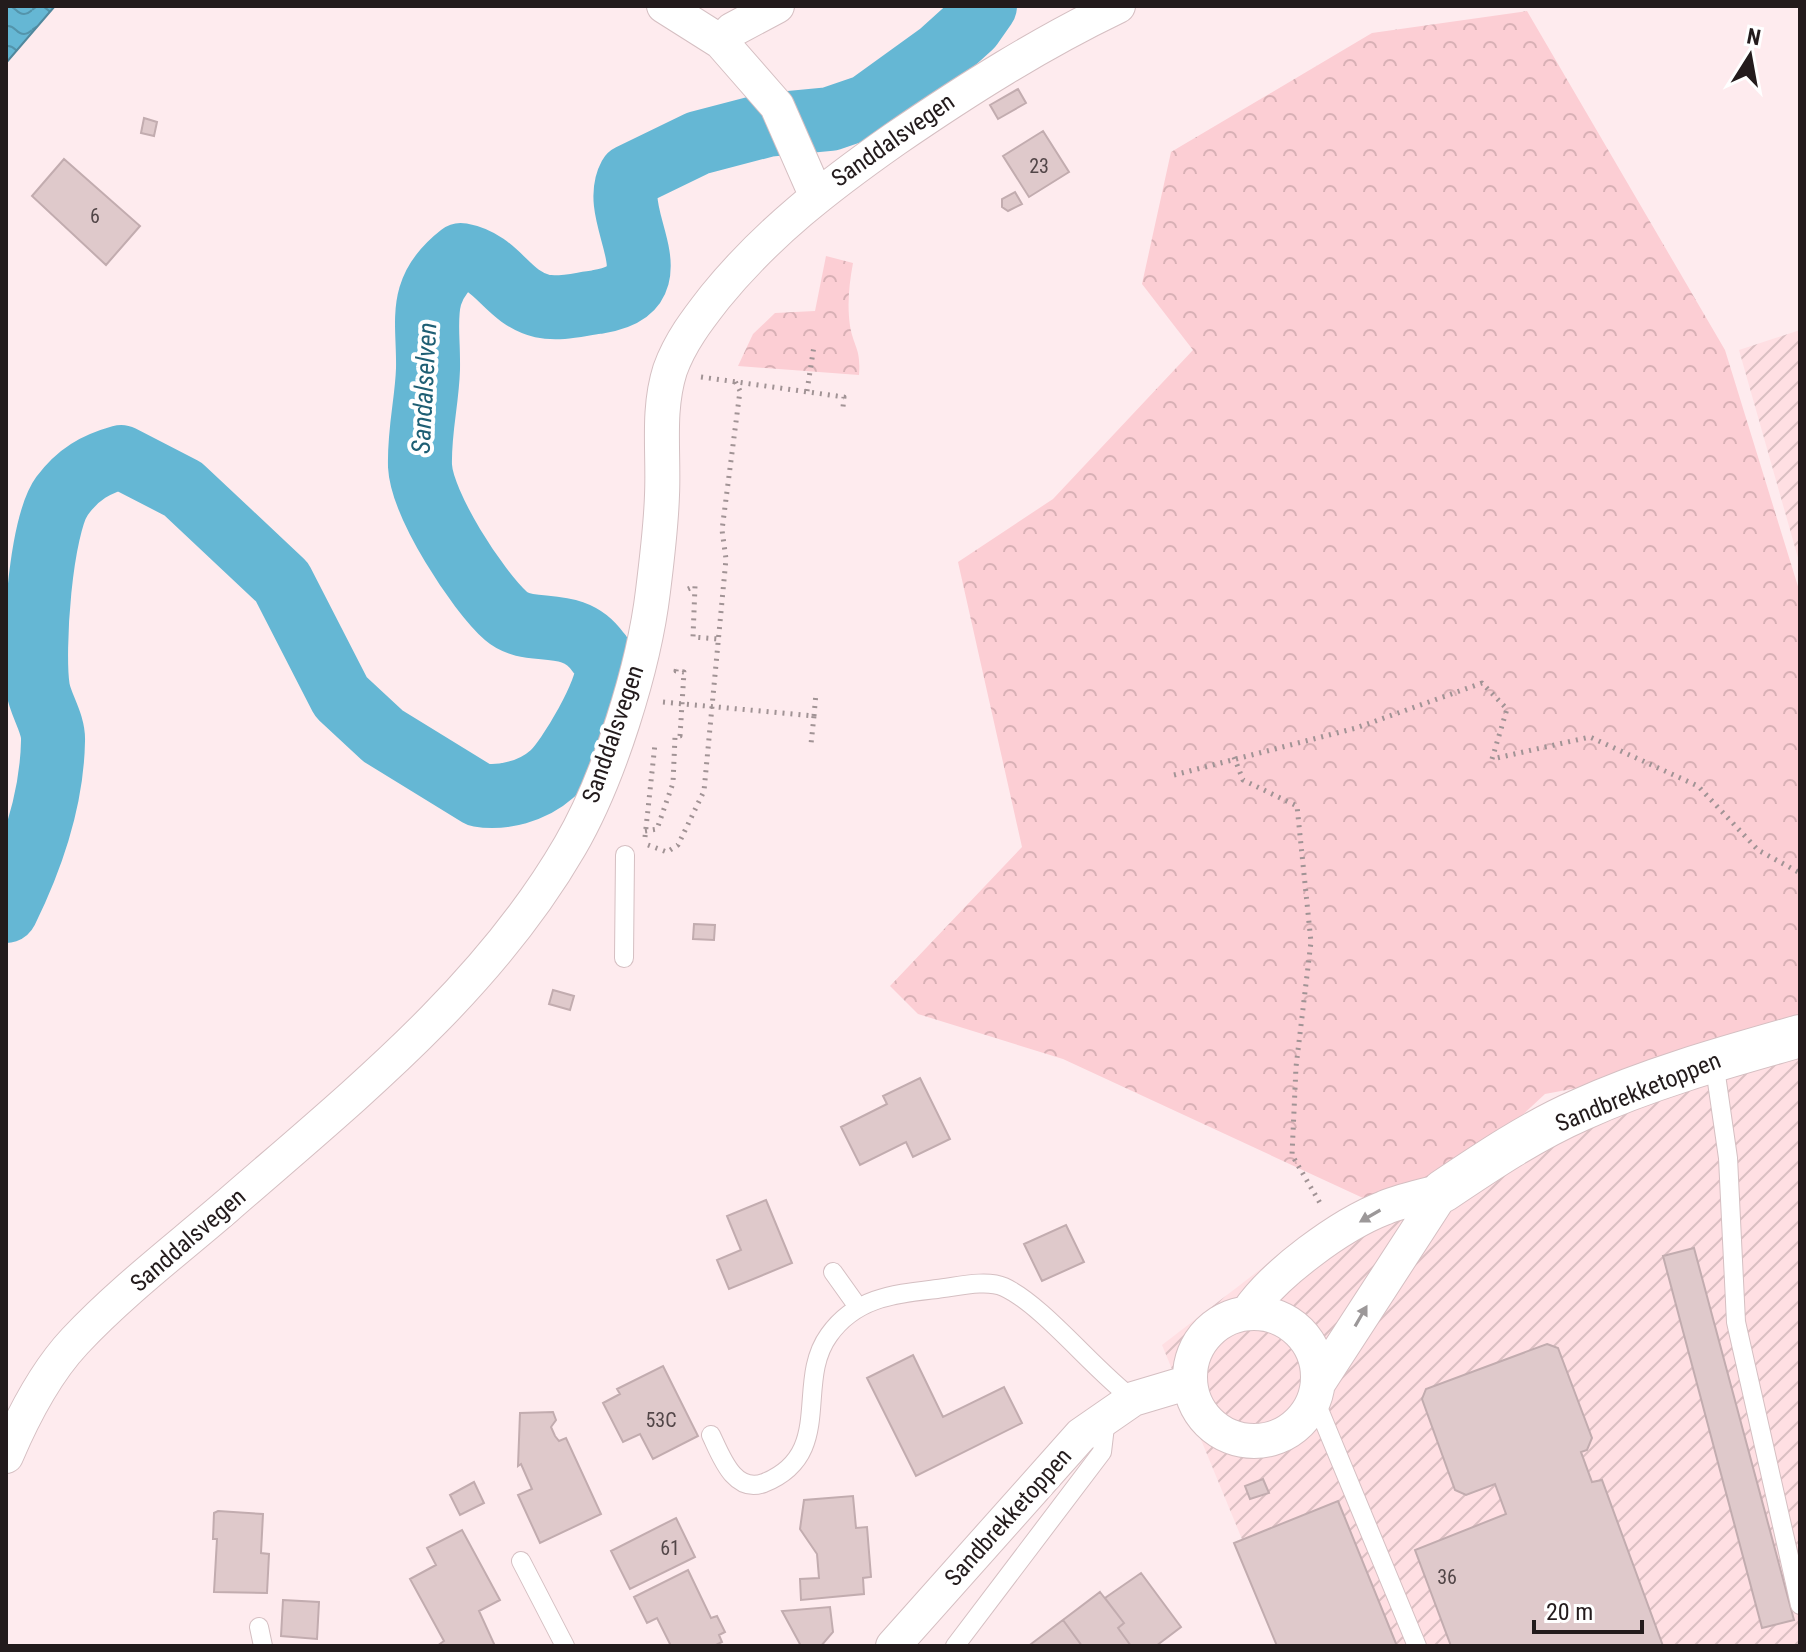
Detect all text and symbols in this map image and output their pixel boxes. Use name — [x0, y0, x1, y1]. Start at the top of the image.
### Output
north arrow — [1710, 16, 1790, 96]
text: N — [1745, 23, 1763, 50]
street label: Sanddalsvegen — [826, 87, 960, 193]
house number: 23 — [1029, 154, 1049, 178]
house number: 6 — [90, 204, 100, 228]
water label: Sandalselven — [406, 322, 442, 454]
street label: Sanddalsvegen — [576, 662, 650, 806]
street label: Sandbrekketoppen — [1551, 1046, 1725, 1138]
street label: Sanddalsvegen — [125, 1182, 251, 1298]
one-way arrow — [1359, 1209, 1381, 1223]
one-way arrow — [1354, 1305, 1368, 1327]
house number: 53C — [645, 1408, 677, 1432]
street label: Sandbrekketoppen — [939, 1442, 1077, 1592]
house number: 61 — [660, 1536, 680, 1560]
house number: 36 — [1437, 1565, 1457, 1589]
scale bar — [1534, 1584, 1642, 1634]
text: 20 m — [1546, 1598, 1593, 1626]

